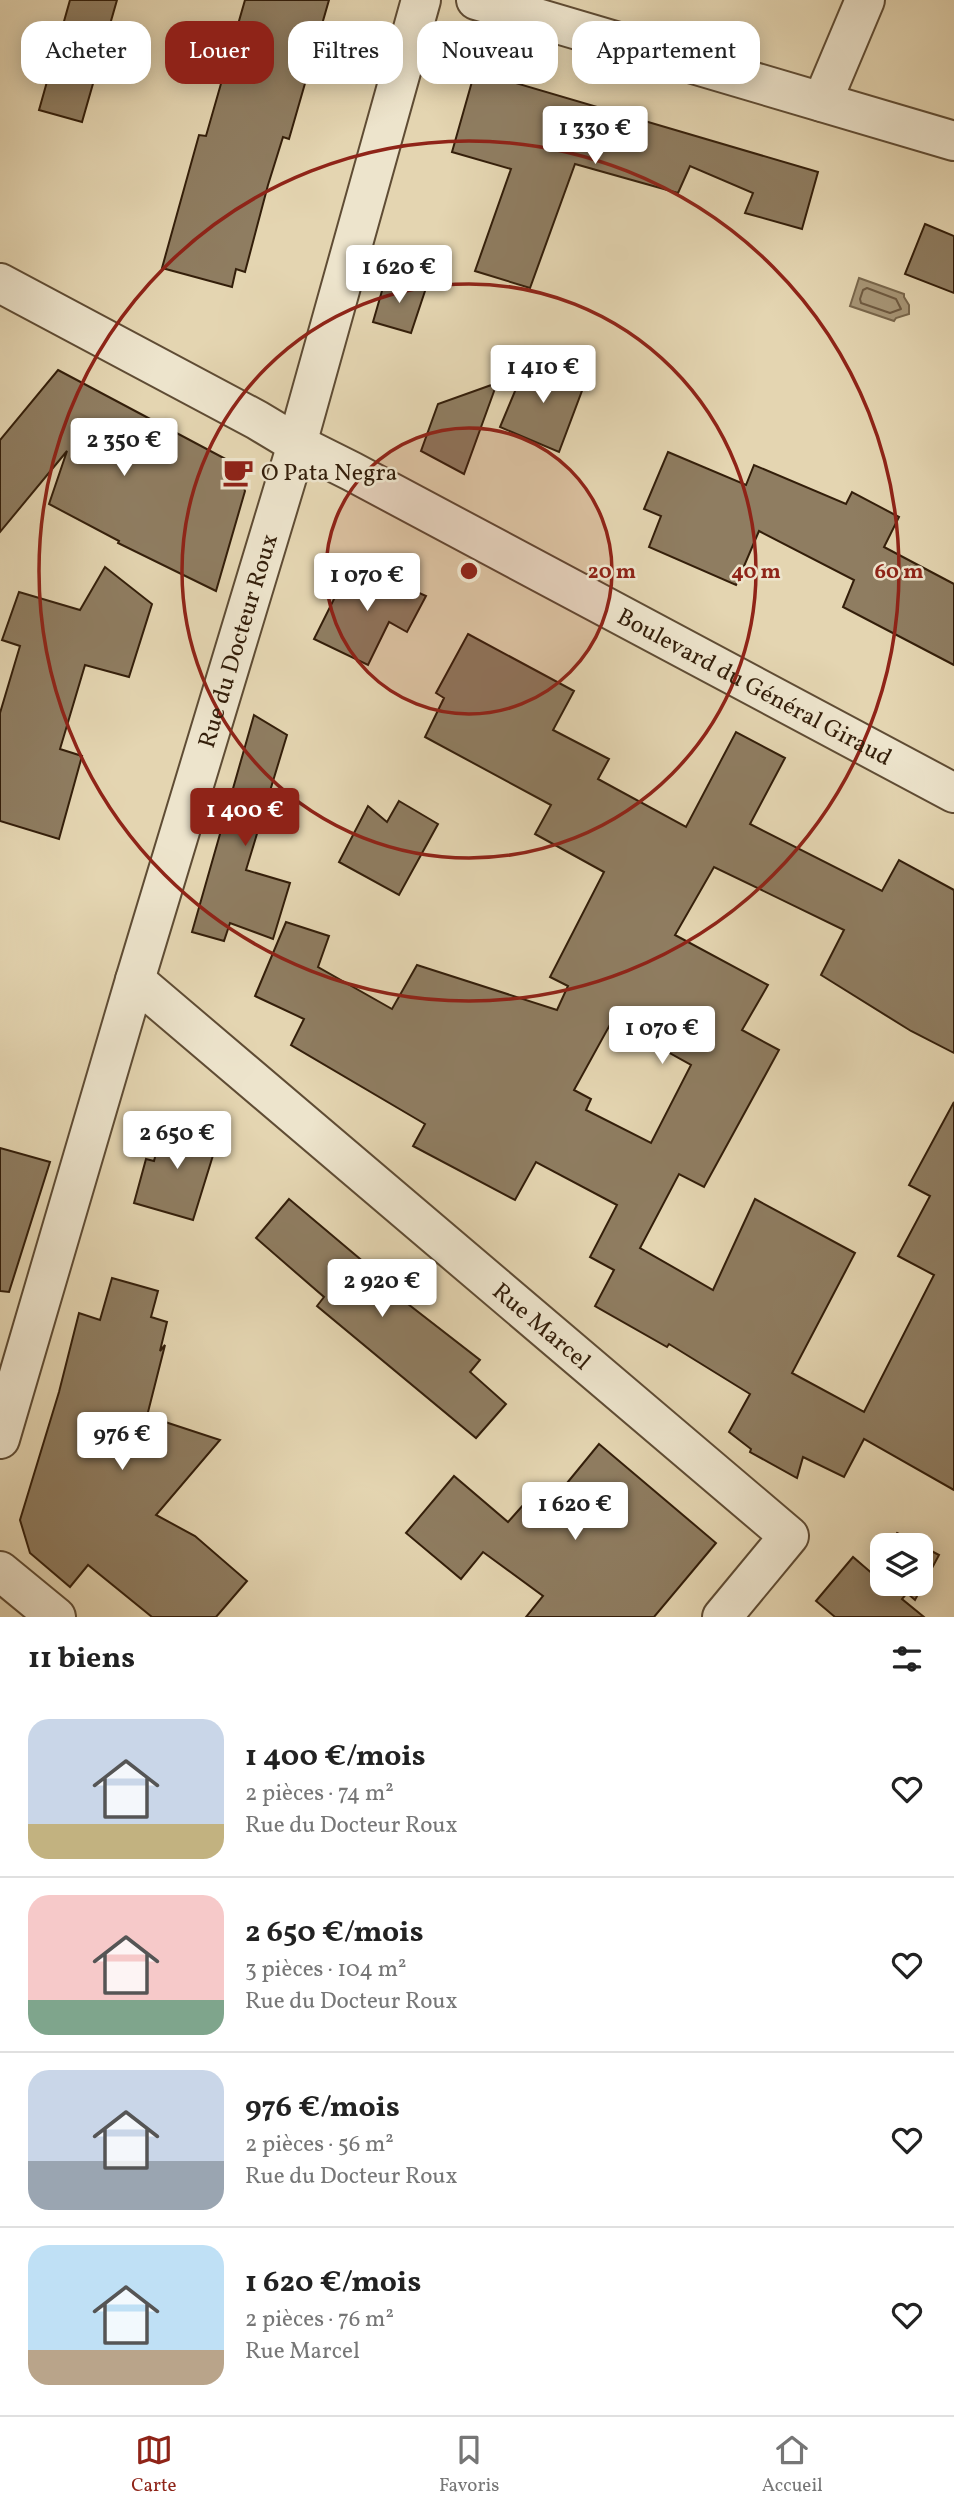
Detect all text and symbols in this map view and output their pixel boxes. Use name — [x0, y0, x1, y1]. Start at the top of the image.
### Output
chip: Acheter — [21, 21, 151, 84]
chip: Louer — [165, 21, 274, 84]
chip: Filtres — [288, 21, 403, 84]
chip: Nouveau — [417, 21, 558, 84]
chip: Appartement — [572, 21, 760, 84]
pin: 1 330 € — [530, 106, 660, 166]
text: 1 330 € — [559, 113, 631, 145]
pin: 1 620 € — [334, 246, 464, 305]
text: 1 620 € — [362, 252, 436, 284]
pin: 1 410 € — [478, 346, 608, 405]
text: 1 410 € — [507, 352, 579, 384]
pin: 2 350 € — [59, 419, 189, 478]
text: 2 350 € — [87, 425, 161, 457]
cafe icon: O Pata Negra — [221, 455, 255, 489]
place label: O Pata Negra — [261, 457, 398, 491]
street label: Rue du Docteur Roux — [191, 530, 288, 752]
pin: 1 070 € — [302, 554, 432, 613]
text: 20 m — [588, 558, 636, 587]
text: 40 m — [731, 558, 781, 587]
text: 60 m — [875, 558, 923, 587]
centre of rings — [457, 559, 481, 583]
text: 1 070 € — [330, 560, 404, 592]
street label: Boulevard du Général Giraud — [610, 601, 897, 776]
pin: 1 400 € — [180, 788, 310, 848]
text: 1 400 € — [206, 795, 284, 827]
pin: 1 070 € — [597, 1006, 727, 1066]
text: 1 070 € — [625, 1013, 699, 1045]
pin: 2 650 € — [112, 1112, 242, 1171]
text: 2 650 € — [139, 1118, 215, 1150]
pin: 2 920 € — [317, 1260, 447, 1319]
text: 2 920 € — [344, 1266, 420, 1298]
street label: Rue Marcel — [484, 1276, 597, 1379]
pin: 976 € — [73, 1412, 171, 1472]
text: 976 € — [93, 1419, 151, 1451]
pin: 1 620 € — [510, 1482, 640, 1542]
text: 1 620 € — [538, 1489, 612, 1521]
map controls — [870, 1533, 933, 1596]
button: layers — [870, 1533, 933, 1596]
text: 11 biens — [28, 1638, 135, 1680]
icon: filters — [888, 1640, 926, 1678]
text: 1 400 €/mois — [245, 1736, 426, 1778]
icon: home — [84, 1747, 168, 1831]
icon: heart — [888, 1770, 926, 1808]
text: 2 pièces · 74 m² — [245, 1778, 394, 1810]
text: Rue du Docteur Roux — [245, 1810, 457, 1842]
text: 2 650 €/mois — [245, 1912, 424, 1954]
icon: home — [84, 1923, 168, 2007]
icon: heart — [888, 1946, 926, 1984]
text: 3 pièces · 104 m² — [245, 1954, 407, 1986]
text: Rue du Docteur Roux — [245, 1986, 457, 2018]
text: 976 €/mois — [245, 2087, 400, 2129]
icon: home — [84, 2098, 168, 2182]
icon: heart — [888, 2121, 926, 2159]
text: 2 pièces · 56 m² — [245, 2129, 394, 2161]
text: Rue du Docteur Roux — [245, 2161, 457, 2193]
text: 1 620 €/mois — [245, 2262, 421, 2304]
icon: home — [84, 2273, 168, 2357]
icon: heart — [888, 2296, 926, 2334]
text: 2 pièces · 76 m² — [245, 2304, 394, 2336]
text: Rue Marcel — [245, 2336, 360, 2368]
tab: Carte — [131, 2431, 177, 2499]
tab: Favoris — [439, 2431, 499, 2499]
tab: Accueil — [762, 2431, 823, 2499]

